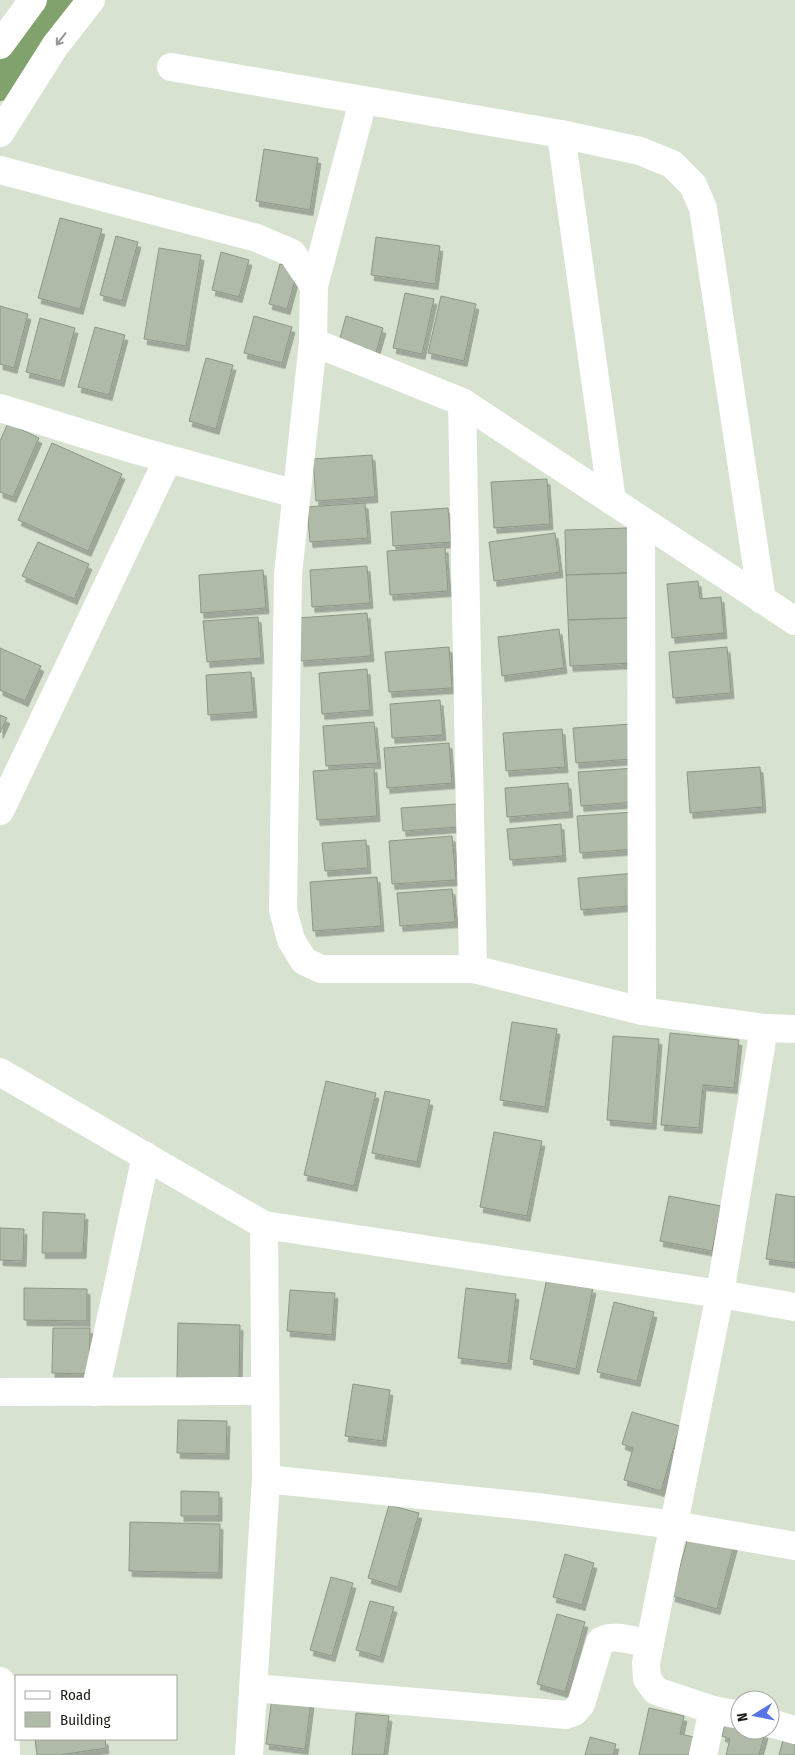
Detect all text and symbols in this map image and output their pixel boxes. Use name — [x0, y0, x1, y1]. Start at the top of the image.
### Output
one-way arrow — [56, 32, 67, 45]
legend — [15, 1675, 178, 1740]
text: Road — [60, 1686, 91, 1704]
north arrow — [730, 1690, 780, 1740]
text: Building — [60, 1711, 111, 1729]
text: N — [734, 1712, 752, 1723]

